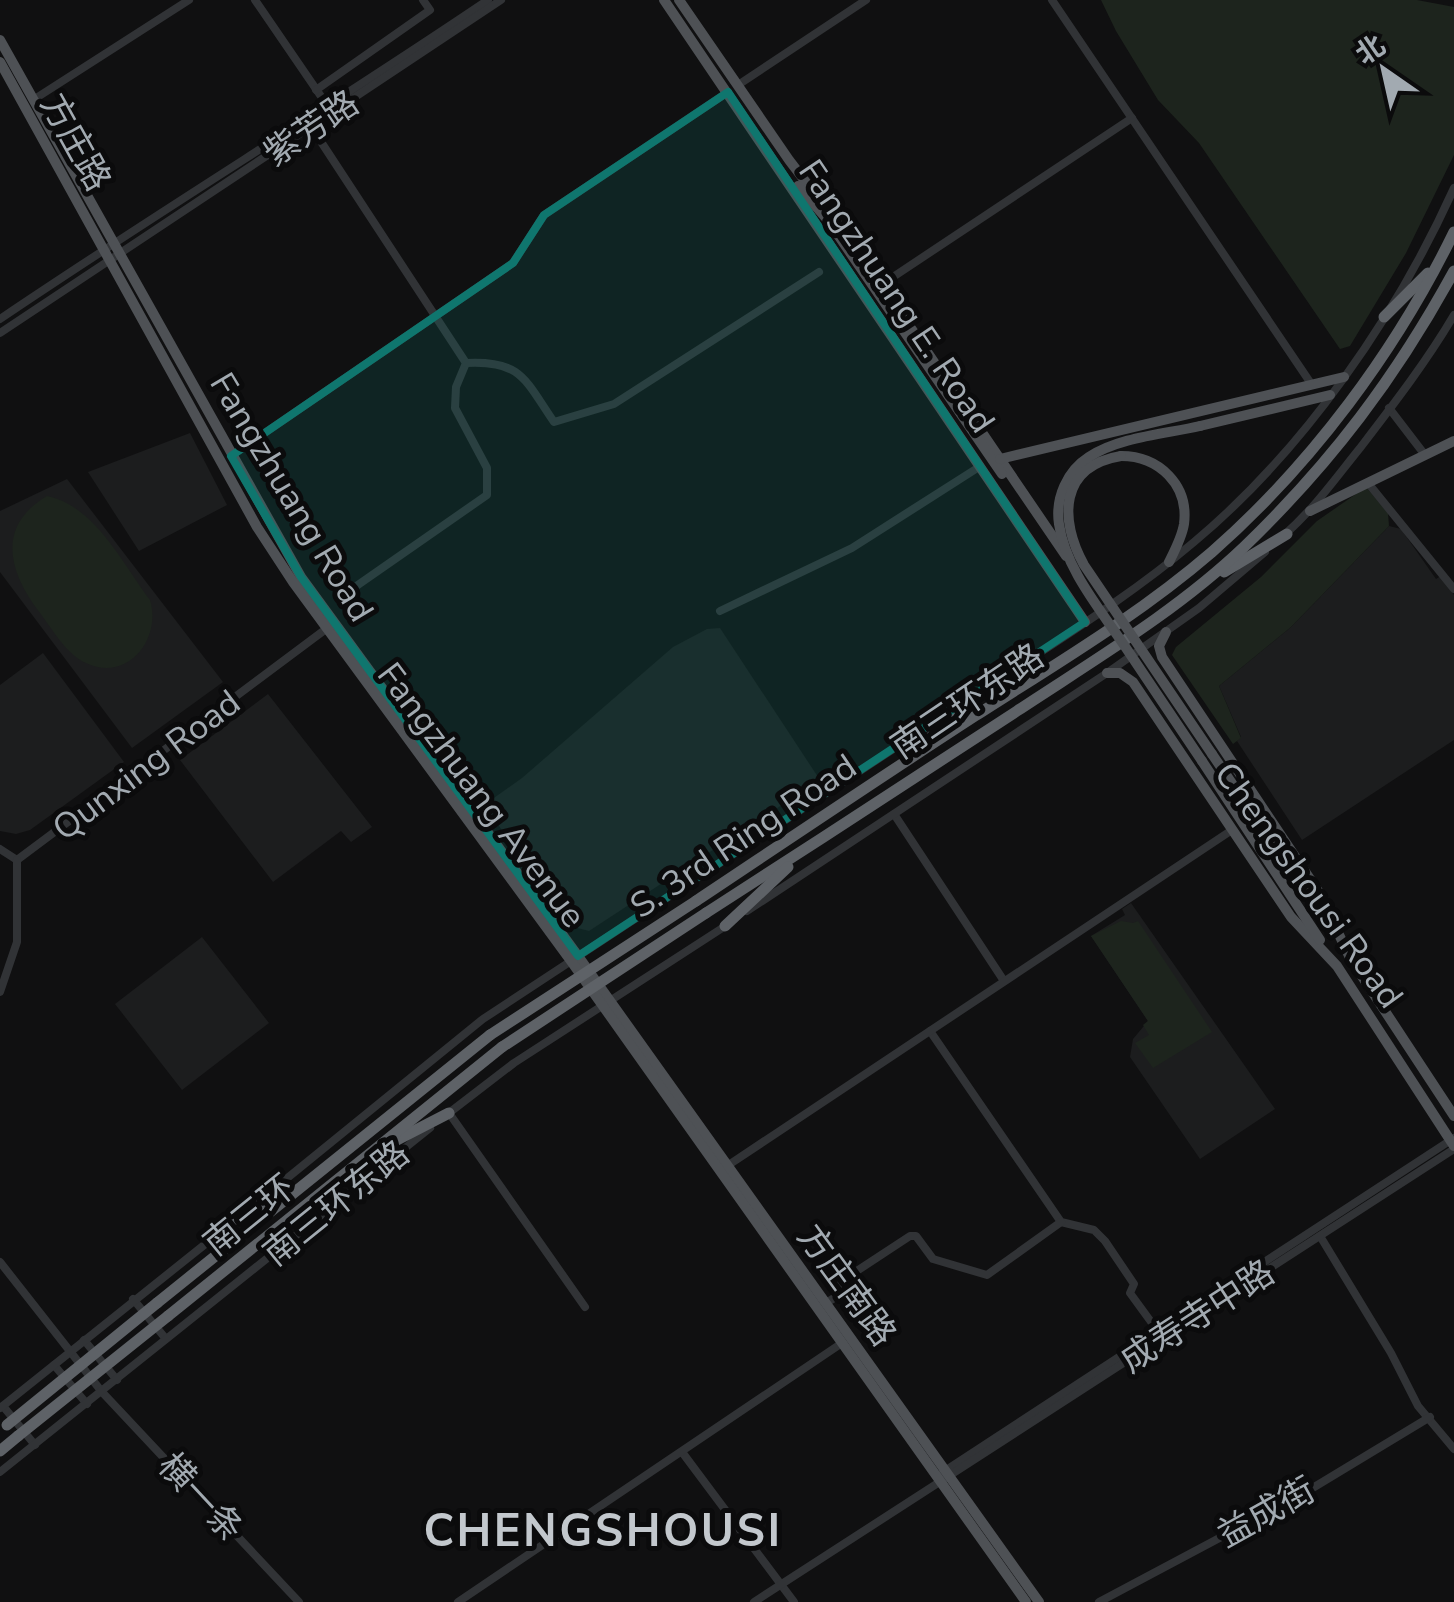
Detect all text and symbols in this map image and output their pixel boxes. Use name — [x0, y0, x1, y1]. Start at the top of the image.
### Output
north arrow — [1334, 20, 1434, 120]
text: 北 — [1348, 27, 1393, 74]
street label: 紫芳路 — [255, 80, 368, 177]
street label: 方庄路 — [30, 85, 122, 200]
street label: Fangzhuang E. Road — [788, 150, 1006, 442]
street label: Fangzhuang Road — [199, 364, 384, 630]
street label: 南三环东路 — [882, 633, 1053, 770]
street label: Fangzhuang Avenue — [366, 653, 597, 937]
street label: Qunxing Road — [43, 679, 250, 851]
street label: S. 3rd Ring Road — [621, 743, 866, 929]
street label: Chengshousi Road — [1203, 753, 1414, 1018]
street label: 南三环东路 — [254, 1130, 419, 1277]
street label: 南三环 — [194, 1164, 305, 1267]
street label: 方庄南路 — [786, 1215, 907, 1356]
street label: 成寿寺中路 — [1111, 1249, 1283, 1384]
street label: 横一条 — [148, 1443, 254, 1552]
street label: 益成街 — [1209, 1466, 1324, 1558]
district label: CHENGSHOUSI — [423, 1501, 783, 1562]

